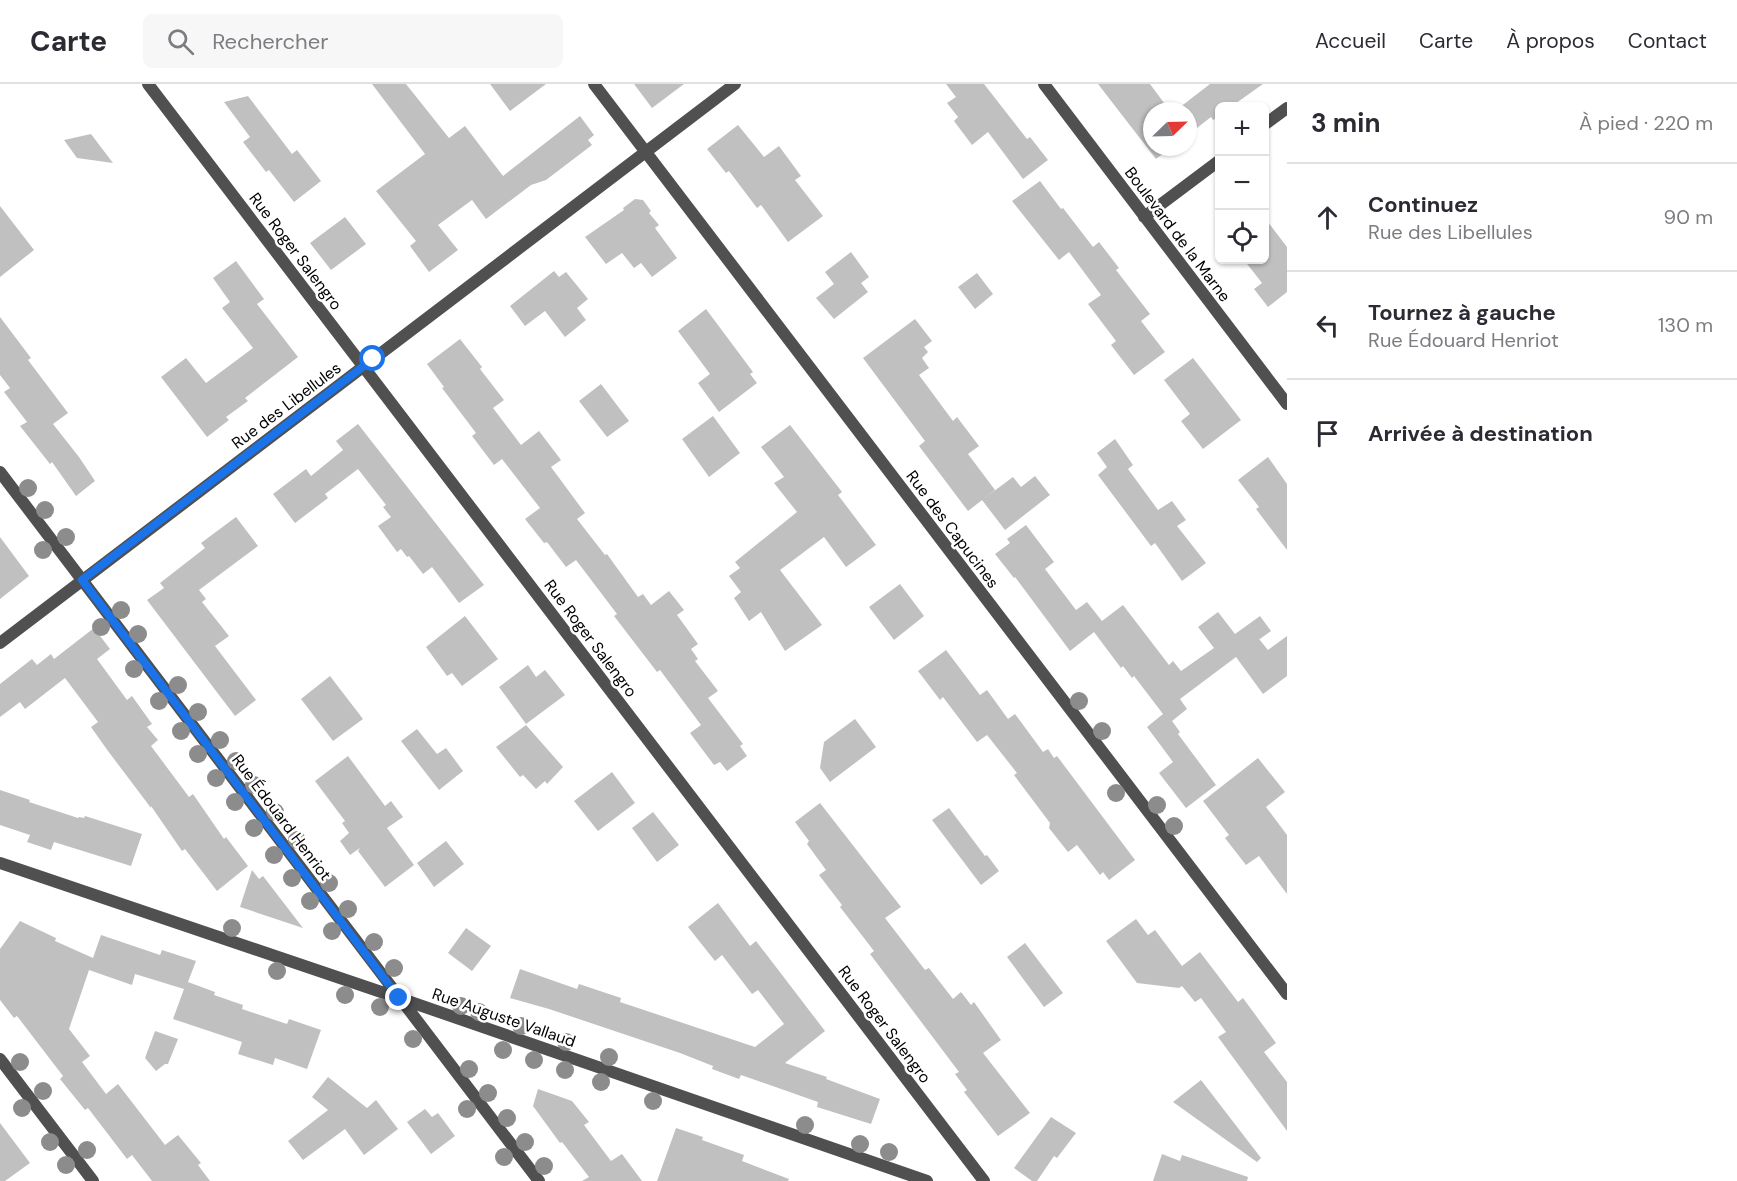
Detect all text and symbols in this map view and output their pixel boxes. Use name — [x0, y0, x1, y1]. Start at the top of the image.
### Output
search box — [143, 14, 563, 68]
text: Carte — [30, 23, 107, 60]
icon: search — [164, 25, 197, 58]
text: Rechercher — [212, 27, 328, 56]
text: Accueil — [1315, 27, 1386, 55]
text: Carte — [1419, 27, 1473, 55]
text: À propos — [1506, 27, 1595, 55]
text: Contact — [1628, 27, 1707, 55]
north arrow — [1143, 102, 1197, 156]
map controls — [1215, 102, 1269, 264]
button: + — [1215, 102, 1269, 156]
text: 3 min — [1311, 106, 1380, 140]
text: À pied · 220 m — [1579, 110, 1713, 136]
button: − — [1215, 156, 1269, 210]
street label: Boulevard de la Marne — [1120, 163, 1235, 306]
street label: Rue Roger Salengro — [245, 188, 347, 314]
text: Continuez — [1368, 190, 1478, 219]
icon: ahead — [1311, 201, 1344, 234]
text: 90 m — [1664, 204, 1713, 230]
button: locate — [1215, 210, 1269, 264]
text: Rue des Libellules — [1368, 219, 1533, 245]
text: Tournez à gauche — [1368, 298, 1556, 327]
icon: left — [1311, 309, 1344, 342]
text: 130 m — [1658, 312, 1713, 338]
text: Rue Édouard Henriot — [1368, 327, 1559, 353]
route start — [359, 345, 385, 371]
street label: Rue des Libellules — [227, 357, 345, 453]
icon: arrive — [1311, 417, 1344, 450]
text: Arrivée à destination — [1368, 419, 1593, 448]
street label: Rue des Capucines — [901, 466, 1004, 592]
street label: Rue Roger Salengro — [540, 575, 642, 701]
street label: Rue Édouard Henriot — [227, 750, 336, 885]
street label: Rue Roger Salengro — [834, 961, 936, 1087]
street label: Rue Auguste Vallaud — [429, 983, 578, 1052]
route end — [385, 984, 411, 1010]

